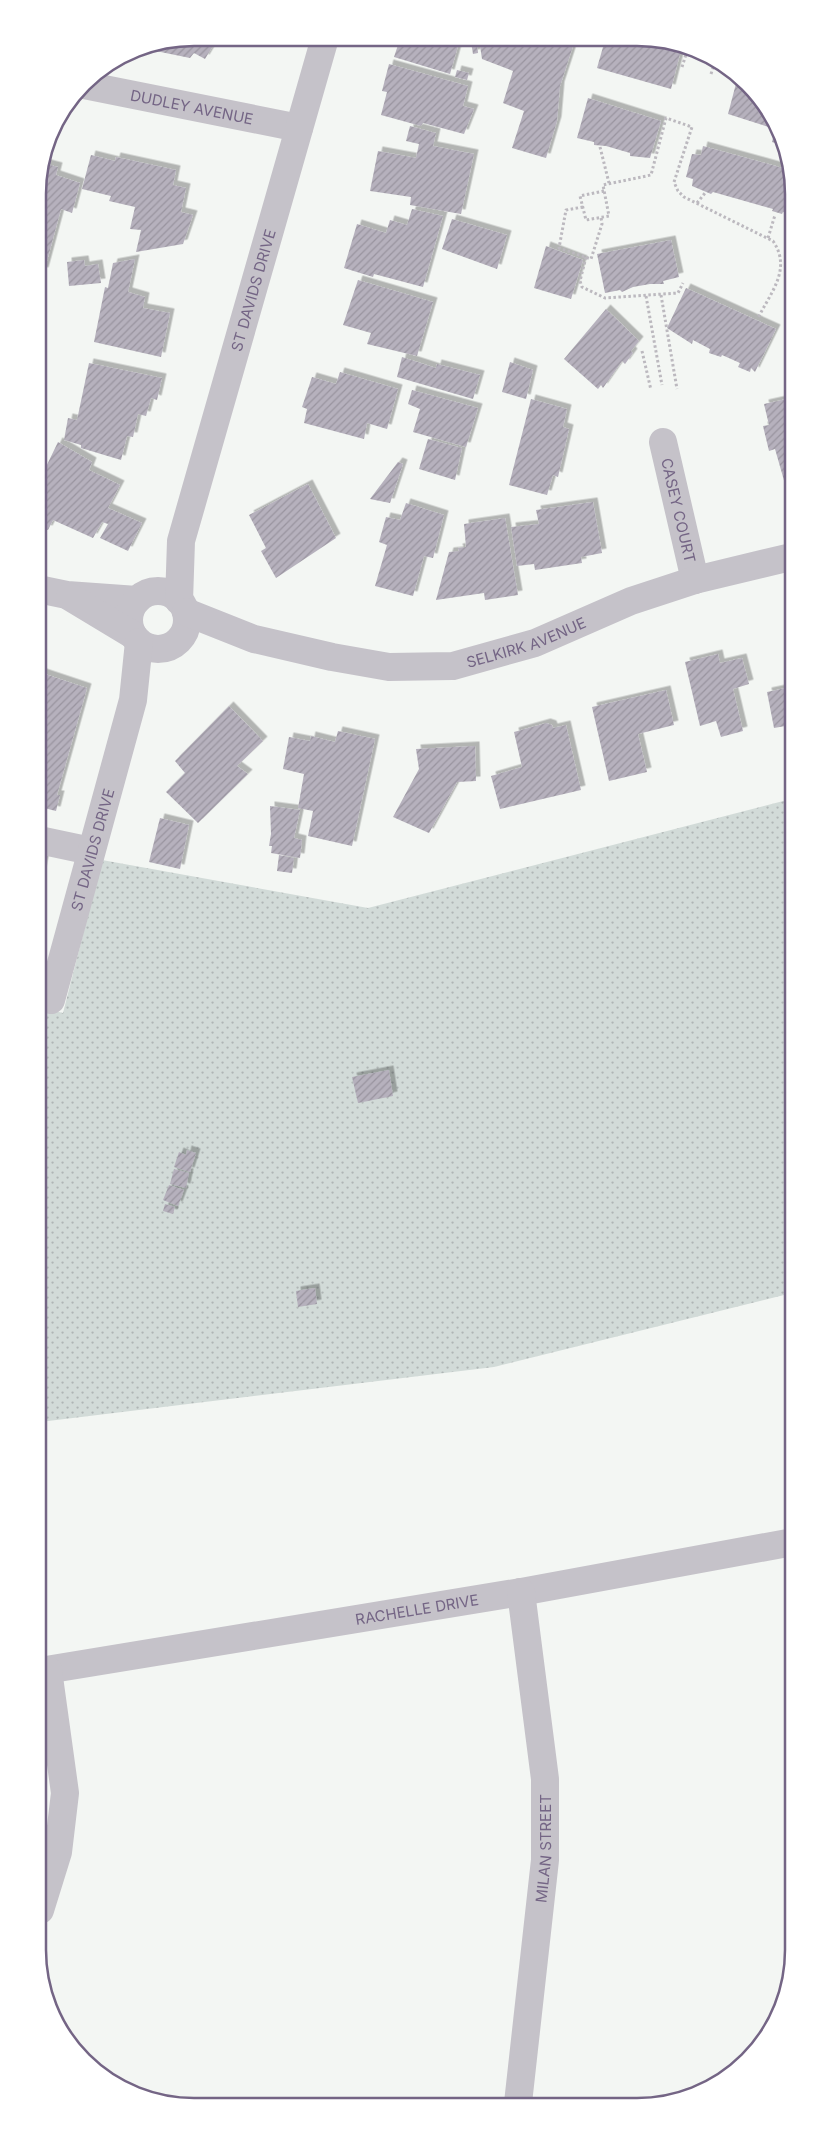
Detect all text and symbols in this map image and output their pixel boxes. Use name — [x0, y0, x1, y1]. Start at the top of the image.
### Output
street label: DUDLEY AVENUE — [129, 85, 255, 128]
street label: ST DAVIDS DRIVE — [226, 227, 279, 353]
street label: CASEY COURT — [657, 456, 700, 564]
street label: SELKIRK AVENUE — [464, 612, 589, 671]
street label: ST DAVIDS DRIVE — [66, 786, 118, 913]
street label: RACHELLE DRIVE — [354, 1590, 480, 1629]
street label: MILAN STREET — [531, 1794, 555, 1904]

